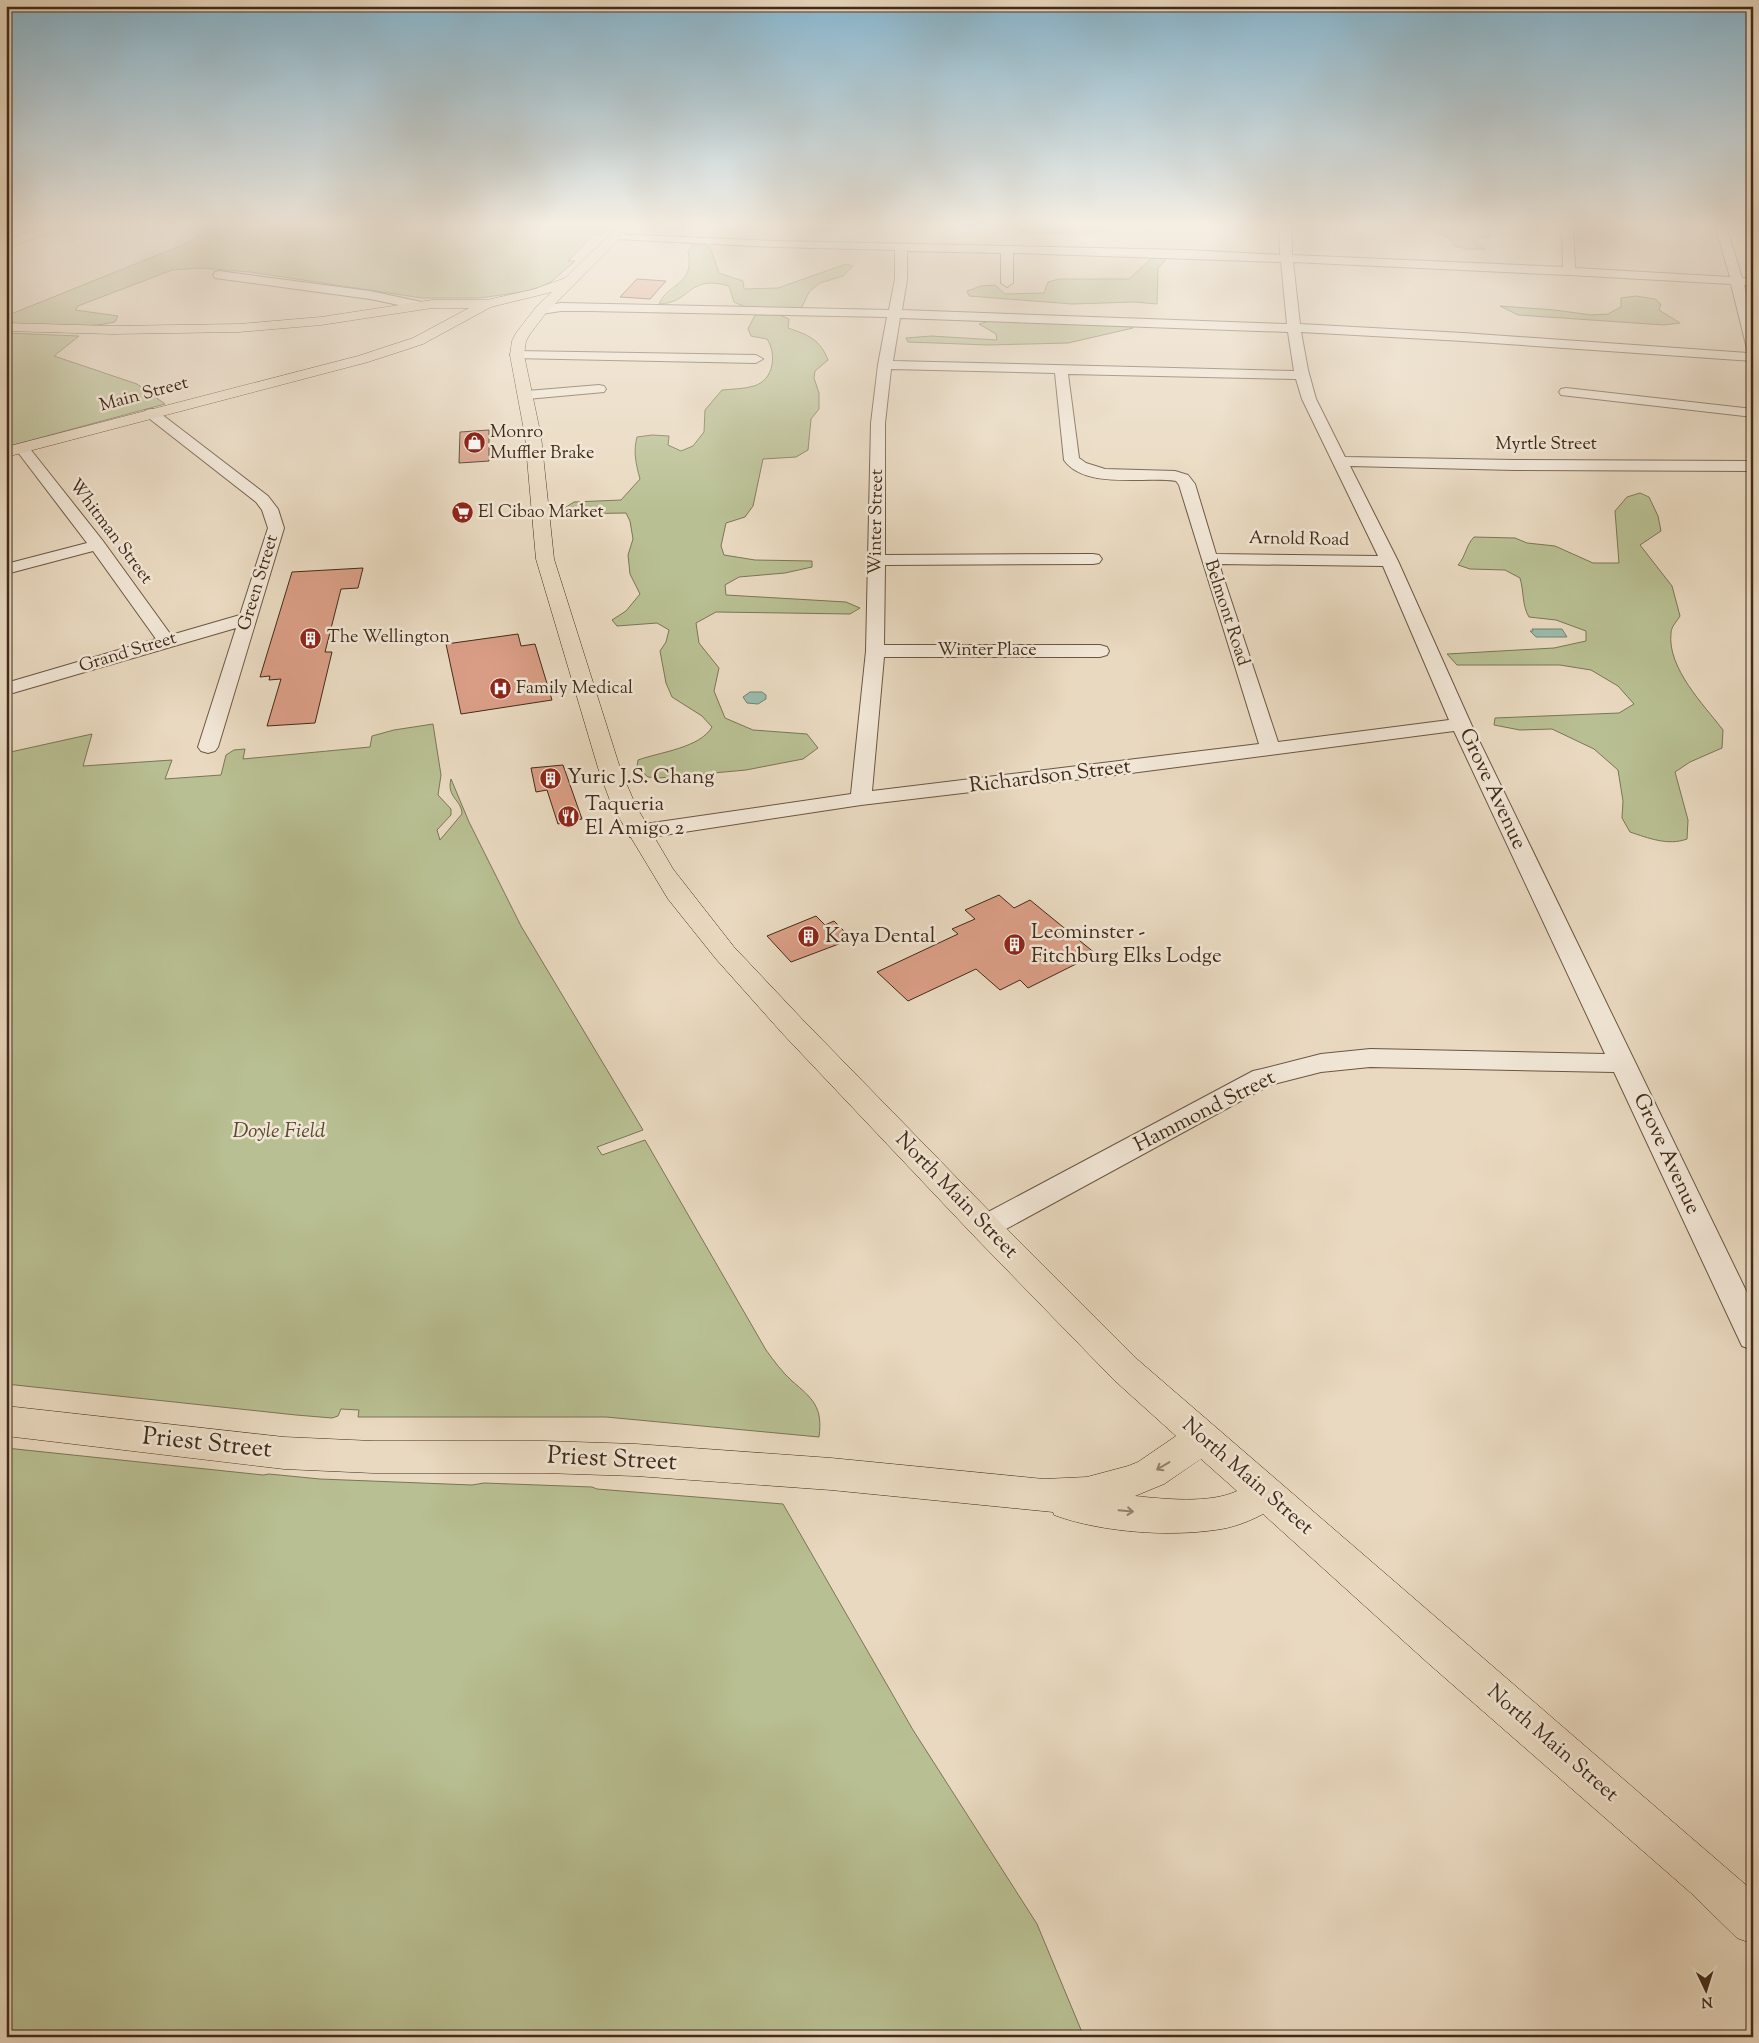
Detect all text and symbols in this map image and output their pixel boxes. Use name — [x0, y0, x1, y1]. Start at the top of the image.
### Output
street label: Main Street — [97, 371, 191, 419]
place label: Monro Muffler Brake — [490, 420, 594, 467]
shop icon: Monro Muffler Brake — [462, 431, 486, 455]
street label: Myrtle Street — [1495, 432, 1597, 458]
street label: Winter Street — [863, 469, 891, 575]
street label: Whitman Street — [62, 474, 158, 590]
place label: El Cibao Market — [478, 500, 604, 526]
supermarket icon: El Cibao Market — [450, 501, 474, 525]
street label: Arnold Road — [1249, 526, 1349, 554]
street label: Green Street — [232, 532, 286, 634]
street label: Belmont Road — [1197, 557, 1255, 669]
place label: The Wellington — [327, 625, 450, 651]
street label: Grand Street — [76, 626, 180, 680]
building icon: The Wellington — [299, 626, 323, 650]
street label: Winter Place — [937, 638, 1037, 664]
place label: Family Medical — [516, 676, 633, 702]
hospital icon: Family Medical — [488, 677, 512, 701]
street label: Grove Avenue — [1451, 723, 1533, 855]
street label: Richardson Street — [967, 752, 1133, 802]
place label: Yuric J.S. Chang — [567, 763, 715, 793]
building icon: Yuric J.S. Chang — [539, 766, 563, 790]
place label: Taqueria El Amigo 2 — [585, 790, 684, 844]
restaurant icon: Taqueria El Amigo 2 — [557, 805, 581, 829]
place label: Leominster - Fitchburg Elks Lodge — [1031, 918, 1222, 972]
place label: Kaya Dental — [825, 922, 936, 952]
building icon: Kaya Dental — [797, 925, 821, 949]
building icon: Leominster - Fitchburg Elks Lodge — [1003, 933, 1027, 957]
street label: Hammond Street — [1129, 1063, 1281, 1161]
street label: Grove Avenue — [1625, 1088, 1707, 1220]
park label: Doyle Field — [233, 1117, 326, 1147]
street label: North Main Street — [888, 1126, 1024, 1266]
street label: North Main Street — [1175, 1411, 1319, 1543]
street label: Priest Street — [140, 1419, 274, 1469]
street label: Priest Street — [546, 1439, 678, 1481]
one-way arrow — [1157, 1461, 1171, 1471]
one-way arrow — [1118, 1506, 1134, 1516]
street label: North Main Street — [1480, 1678, 1624, 1810]
north arrow — [1682, 1966, 1732, 2016]
text: N — [1700, 1991, 1713, 2011]

